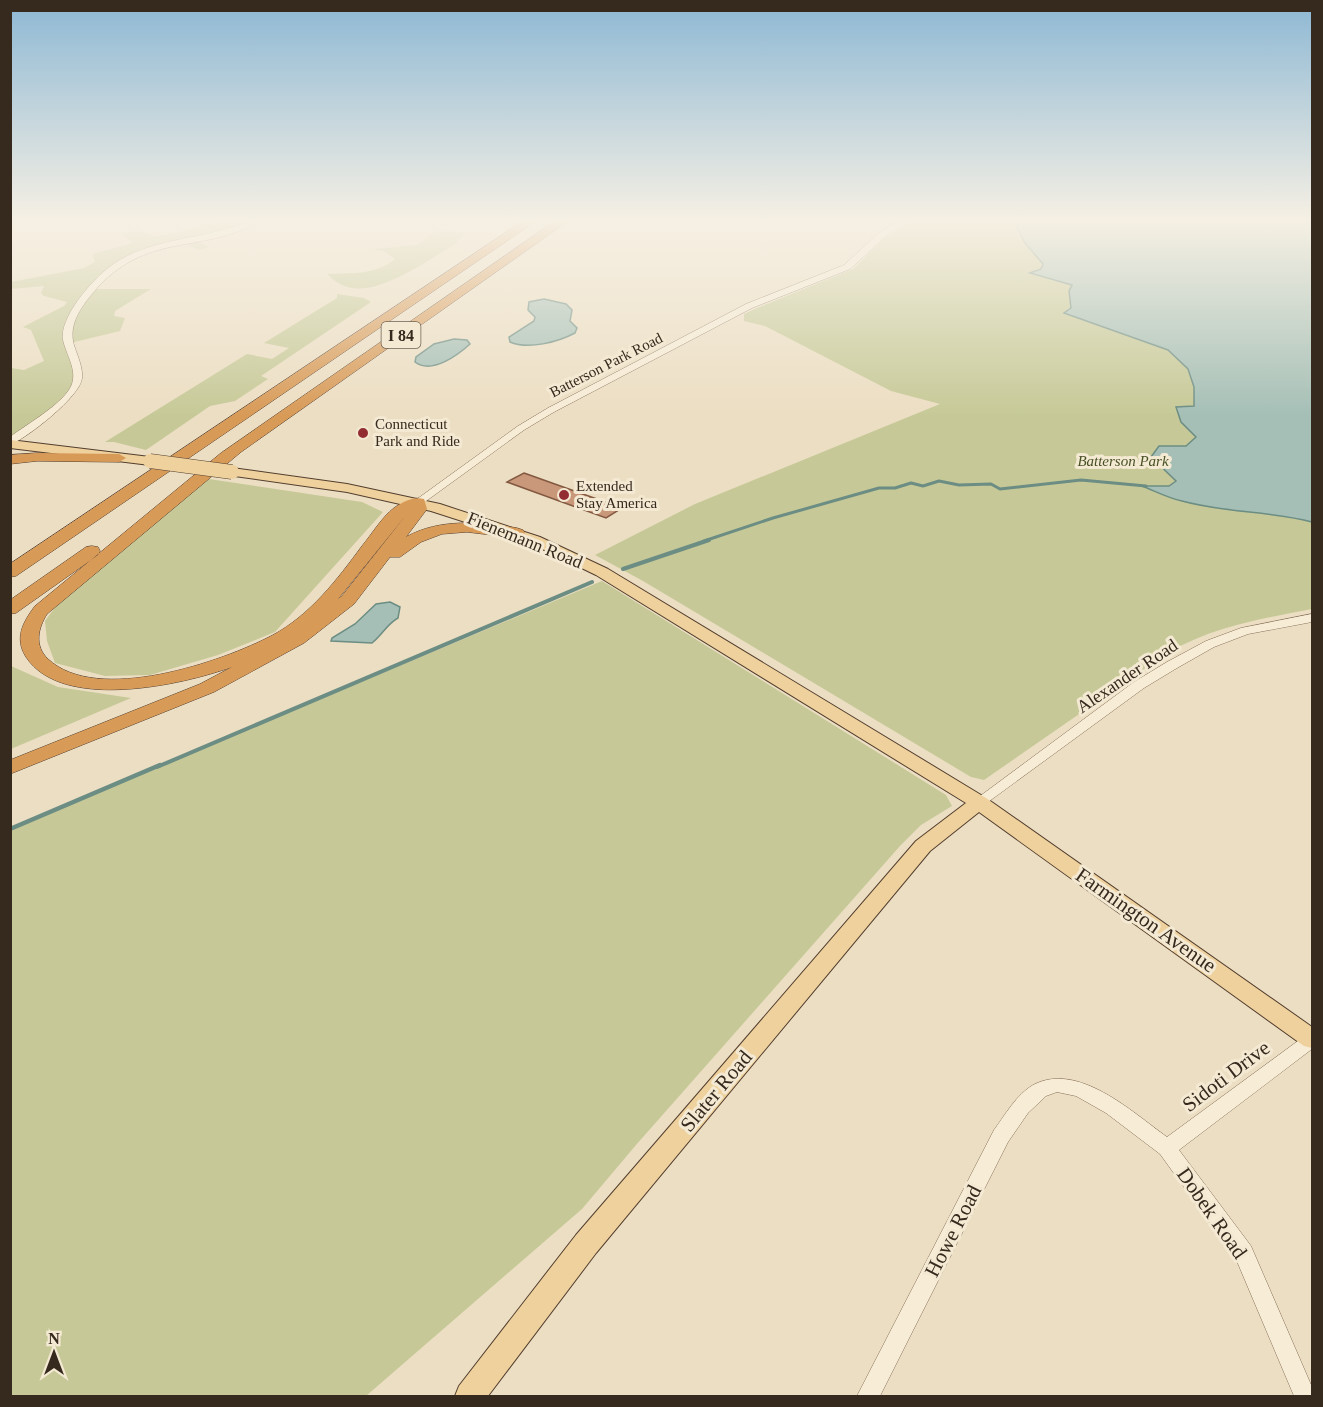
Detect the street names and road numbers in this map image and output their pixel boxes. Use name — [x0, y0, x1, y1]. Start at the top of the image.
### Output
road number: I 84 — [382, 322, 420, 348]
street label: Batterson Park Road — [547, 329, 665, 400]
street label: Fienemann Road — [464, 508, 586, 572]
street label: Alexander Road — [1073, 635, 1181, 717]
street label: Farmington Avenue — [1071, 863, 1221, 977]
street label: Sidoti Drive — [1178, 1035, 1274, 1117]
street label: Slater Road — [675, 1045, 757, 1136]
street label: Dobek Road — [1172, 1163, 1252, 1264]
street label: Howe Road — [920, 1181, 987, 1281]

